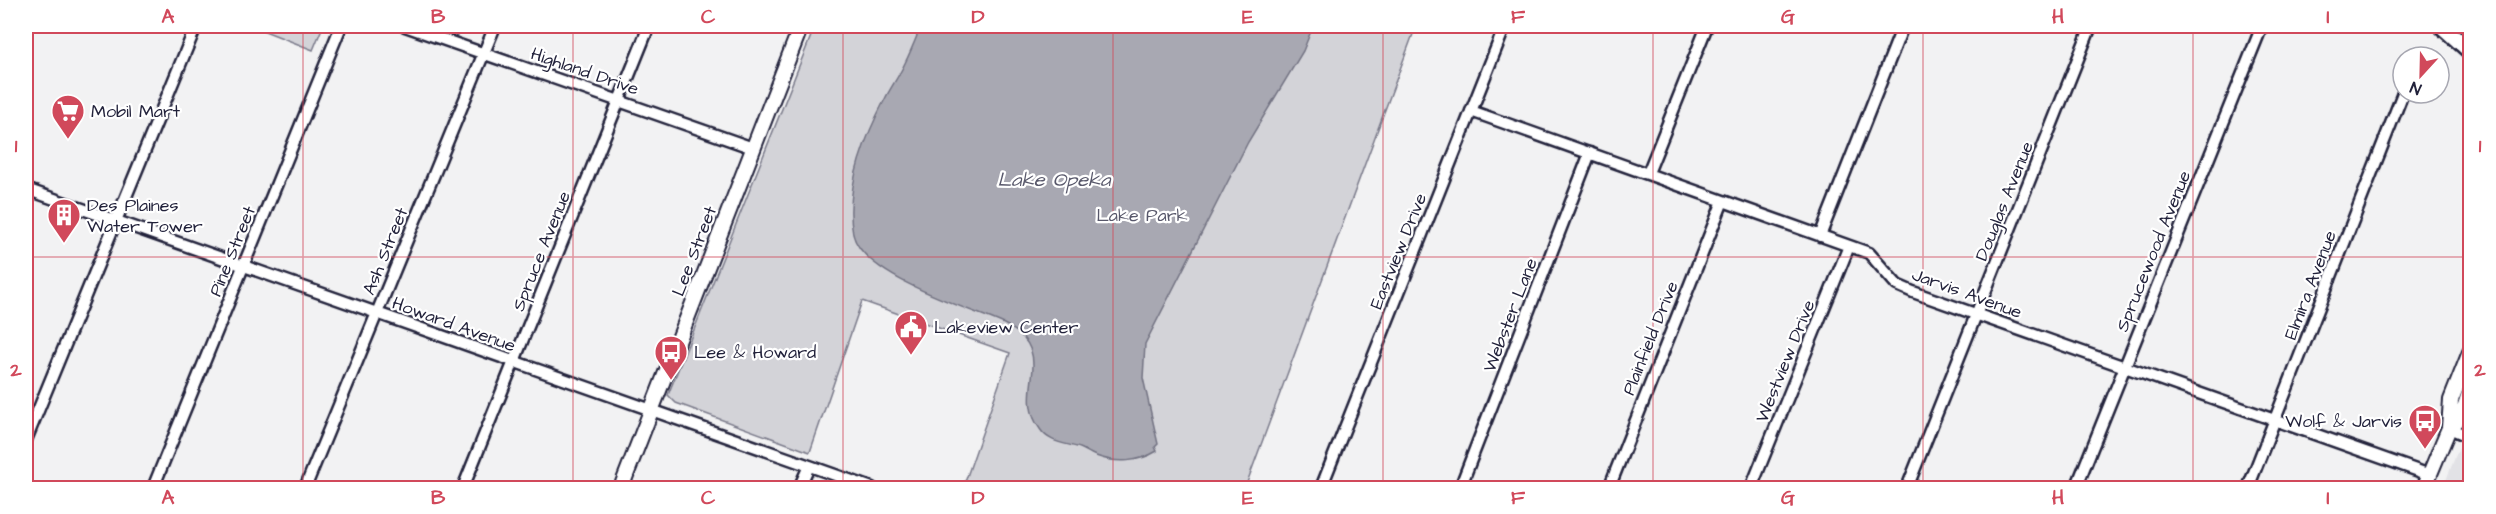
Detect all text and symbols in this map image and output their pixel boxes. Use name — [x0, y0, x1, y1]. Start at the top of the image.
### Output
text: A — [162, 3, 175, 31]
text: B — [431, 3, 446, 31]
text: C — [701, 3, 716, 31]
text: D — [972, 3, 985, 31]
text: E — [1242, 3, 1254, 31]
text: F — [1511, 3, 1526, 31]
text: G — [1781, 3, 1795, 31]
text: H — [2052, 3, 2064, 31]
text: I — [2326, 3, 2330, 31]
street label: Highland Drive — [527, 41, 642, 103]
north arrow — [2391, 45, 2451, 105]
text: N — [2407, 76, 2425, 100]
supermarket icon: Mobil Mart — [50, 93, 86, 140]
place label: Mobil Mart — [91, 99, 181, 124]
text: 1 — [15, 132, 18, 160]
text: 1 — [2479, 132, 2482, 160]
street label: Douglas Avenue — [1969, 137, 2041, 265]
water label: Lake Opeka — [998, 166, 1111, 194]
street label: Sprucewood Avenue — [2110, 167, 2197, 335]
street label: Spruce Avenue — [506, 187, 577, 315]
street label: Eastview Drive — [1364, 189, 1433, 313]
place label: Des Plaines Water Tower — [87, 193, 203, 239]
building icon: Des Plaines Water Tower — [46, 197, 82, 244]
street label: Pine Street — [203, 201, 262, 300]
street label: Lee Street — [666, 202, 723, 300]
street label: Ash Street — [357, 203, 415, 299]
park label: Lake Park — [1096, 203, 1188, 228]
street label: Elmira Avenue — [2278, 227, 2343, 343]
street label: Webster Lane — [1477, 254, 1544, 376]
street label: Jarvis Avenue — [1908, 262, 2026, 325]
street label: Plainfield Drive — [1616, 277, 1685, 399]
street label: Howard Avenue — [389, 291, 519, 358]
street label: Westview Drive — [1750, 296, 1821, 426]
public building icon: Lakeview Center — [893, 309, 929, 356]
place label: Lakeview Center — [934, 315, 1078, 340]
bus stop icon: Lee & Howard — [653, 334, 689, 381]
place label: Lee & Howard — [694, 340, 816, 365]
text: 2 — [9, 356, 22, 384]
text: 2 — [2473, 356, 2486, 384]
bus stop icon: Wolf & Jarvis — [2407, 403, 2443, 450]
place label: Wolf & Jarvis — [2285, 409, 2402, 434]
text: A — [162, 484, 175, 512]
text: B — [431, 484, 446, 512]
text: C — [701, 484, 716, 512]
text: D — [972, 484, 985, 512]
text: E — [1242, 484, 1254, 512]
text: F — [1511, 484, 1526, 512]
text: G — [1781, 484, 1795, 512]
text: H — [2052, 484, 2064, 512]
text: I — [2326, 484, 2330, 512]

